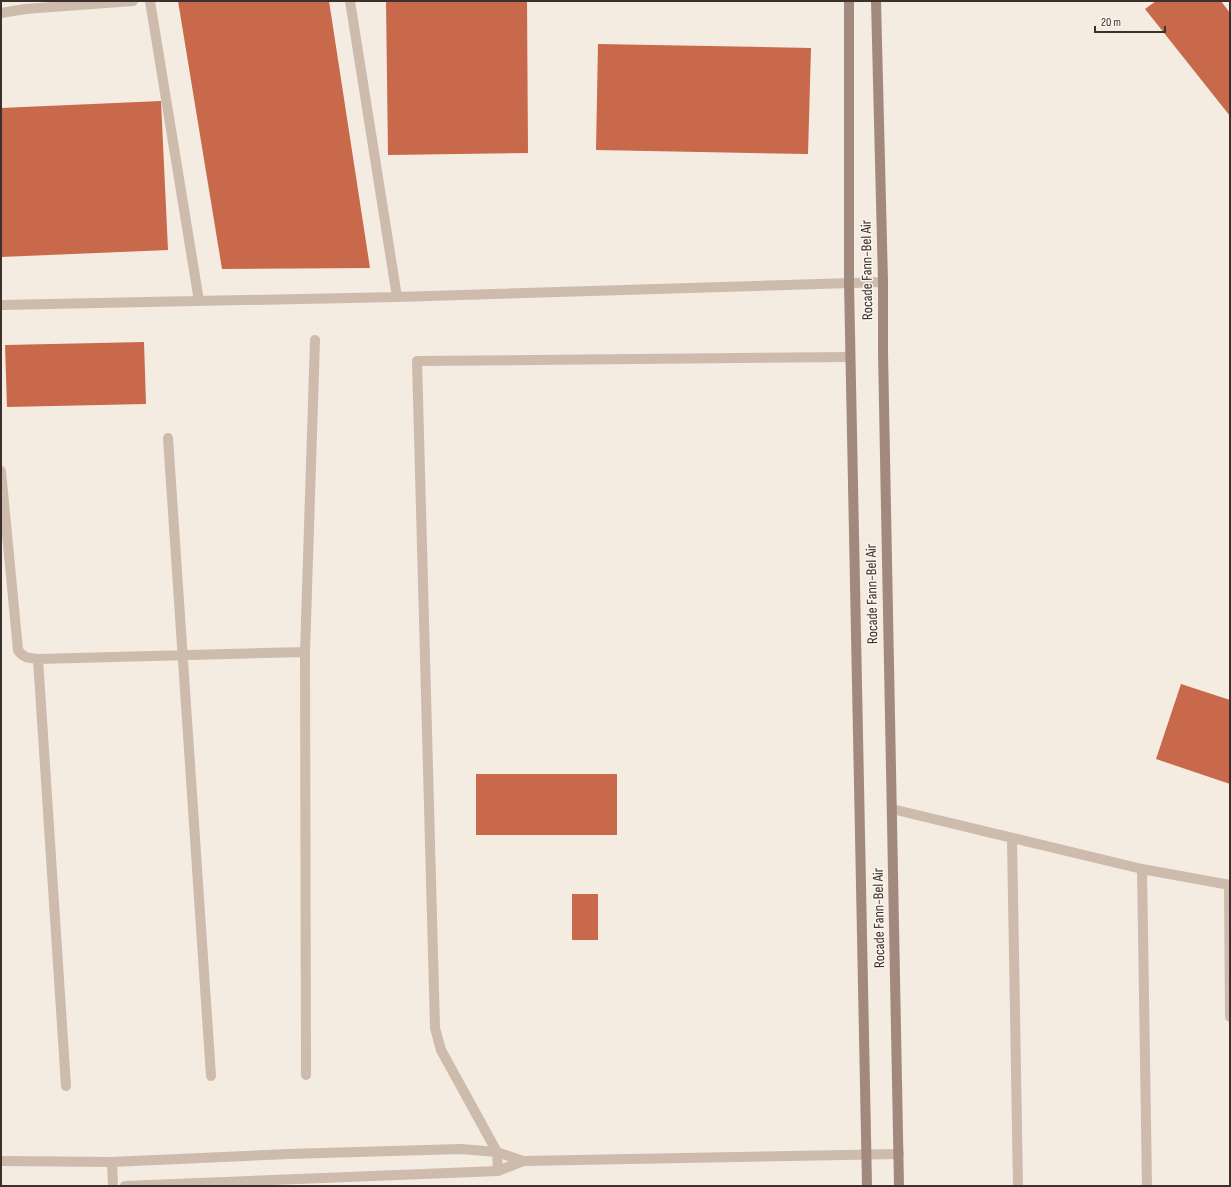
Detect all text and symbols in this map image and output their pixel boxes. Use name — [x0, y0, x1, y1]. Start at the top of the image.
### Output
scale bar — [1095, 8, 1165, 34]
text: 20 m — [1101, 15, 1121, 30]
street label: Rocade Fann-Bel Air — [857, 219, 877, 320]
street label: Rocade Fann-Bel Air — [862, 543, 882, 644]
street label: Rocade Fann-Bel Air — [869, 867, 889, 968]

